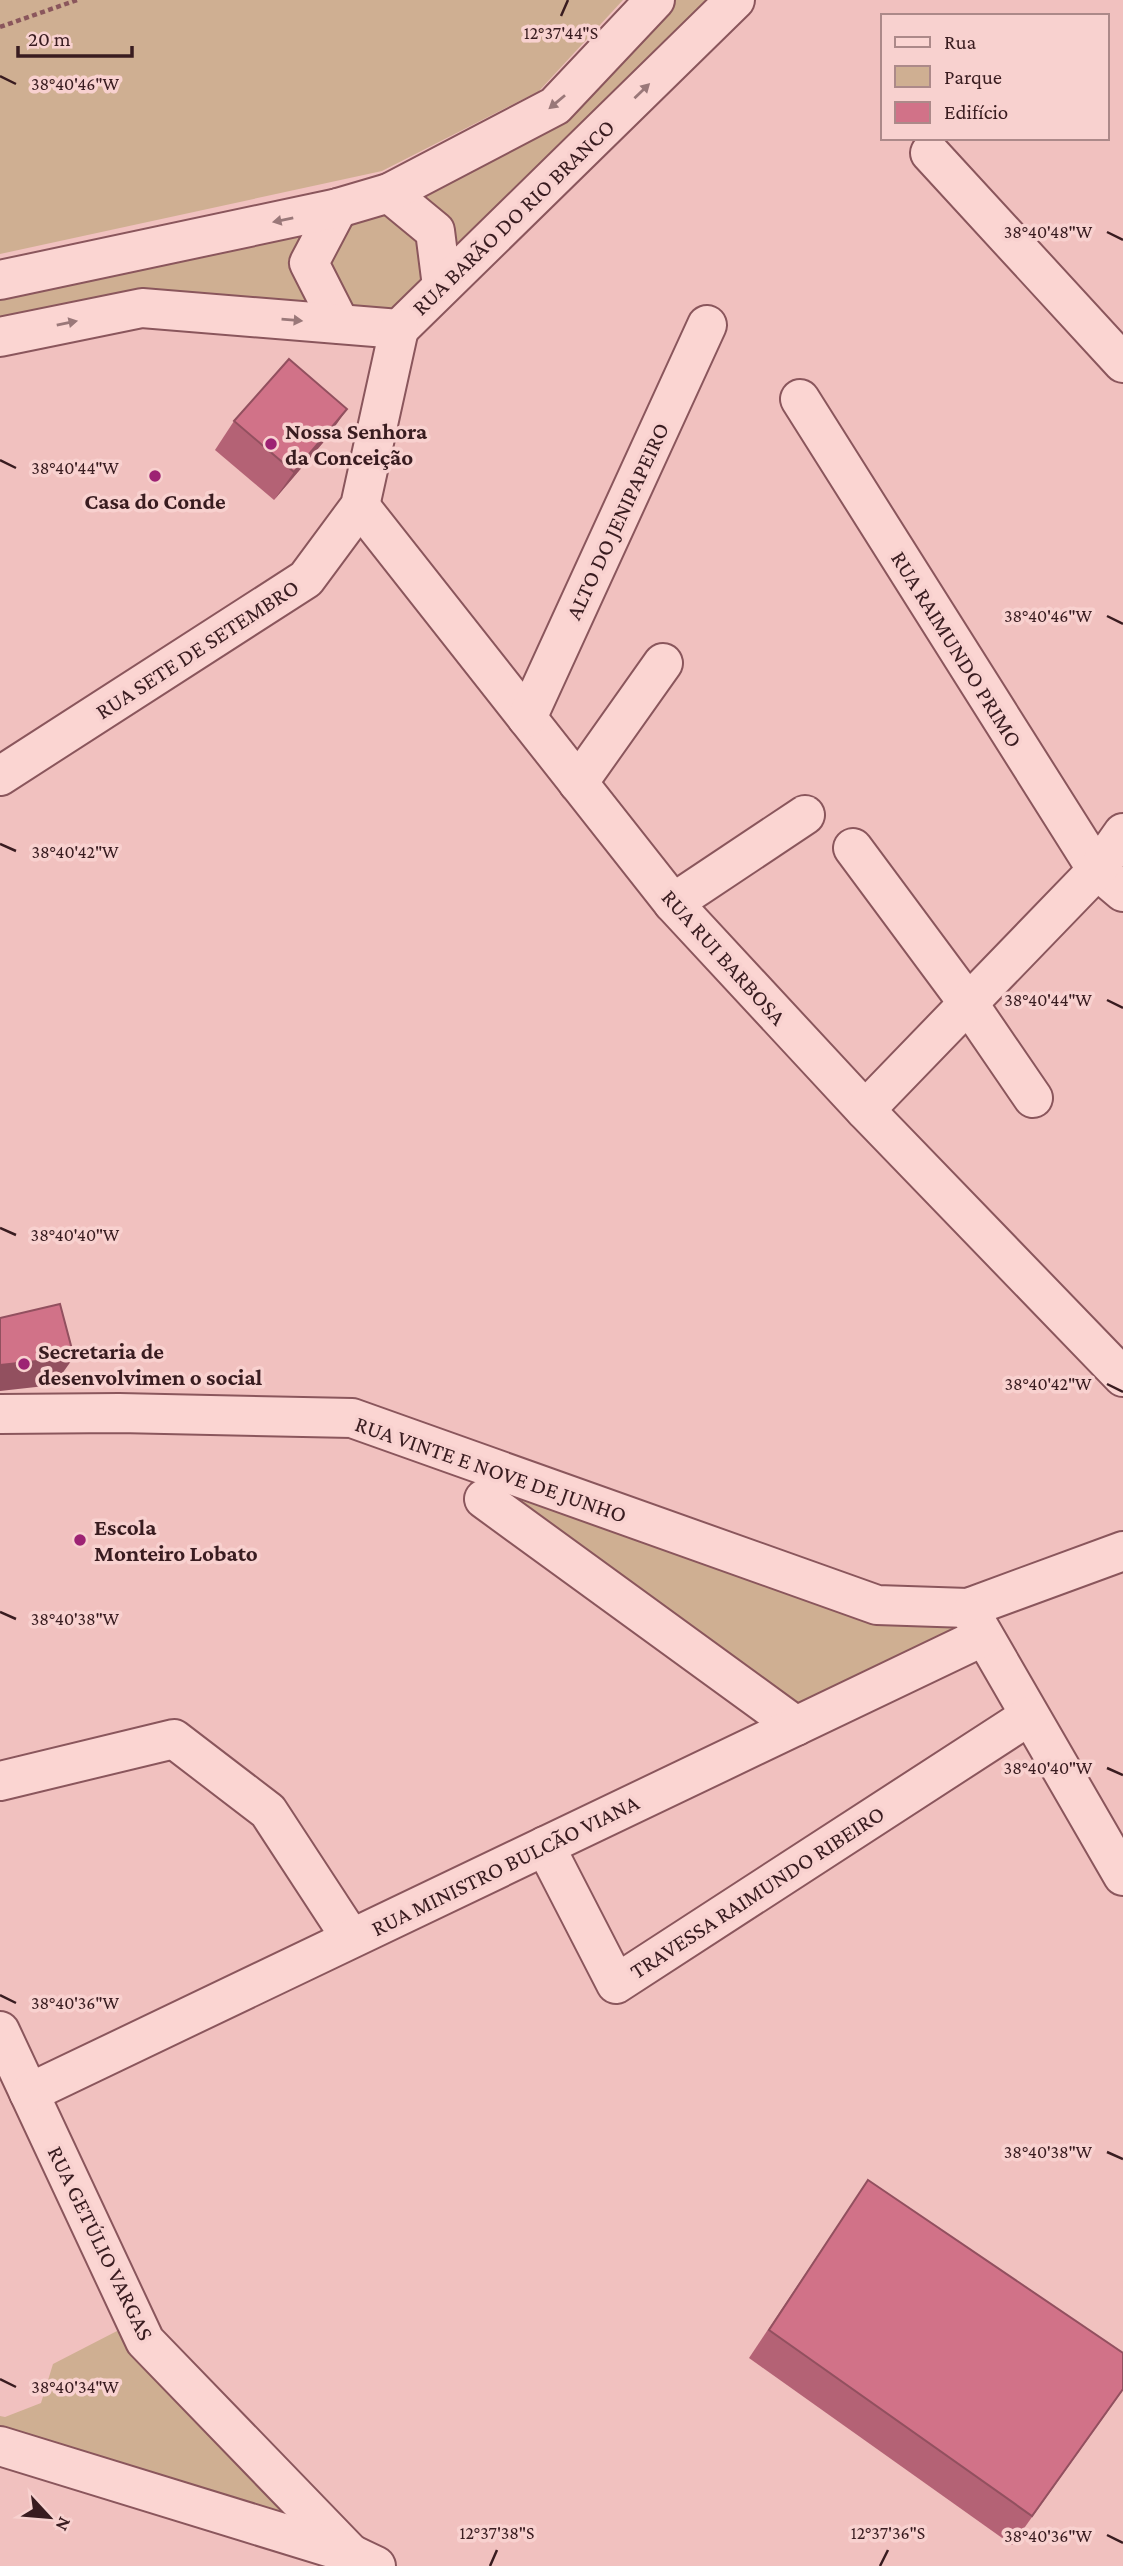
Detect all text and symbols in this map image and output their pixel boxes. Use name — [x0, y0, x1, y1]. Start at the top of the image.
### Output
scale bar — [18, 14, 131, 58]
legend — [881, 14, 1109, 140]
text: 12°37'44"S — [524, 23, 598, 43]
text: 20 m — [28, 27, 71, 51]
text: Rua — [944, 30, 977, 54]
text: Parque — [944, 65, 1002, 89]
text: 38°40'46"W — [31, 74, 119, 94]
one-way arrow — [634, 82, 651, 99]
one-way arrow — [548, 94, 566, 110]
text: Edifício — [944, 100, 1008, 124]
street label: RUA BARÃO DO RIO BRANCO — [407, 114, 619, 320]
one-way arrow — [272, 214, 294, 225]
text: 38°40'48"W — [1004, 222, 1093, 242]
one-way arrow — [281, 315, 303, 326]
one-way arrow — [56, 318, 78, 329]
place label: Nossa Senhora da Conceição — [285, 418, 428, 470]
street label: ALTO DO JENIPAPEIRO — [560, 418, 674, 624]
marker: Nossa Senhora da Conceição — [263, 436, 279, 452]
text: 38°40'44"W — [31, 458, 119, 478]
marker: Casa do Conde — [147, 468, 163, 484]
place label: Casa do Conde — [84, 488, 226, 514]
street label: RUA RAIMUNDO PRIMO — [886, 546, 1028, 752]
street label: RUA SETE DE SETEMBRO — [91, 574, 303, 724]
text: 38°40'46"W — [1004, 606, 1092, 626]
text: 38°40'42"W — [31, 842, 119, 862]
street label: RUA RUI BARBOSA — [656, 884, 792, 1031]
text: 38°40'44"W — [1004, 990, 1092, 1010]
text: 38°40'40"W — [31, 1225, 120, 1245]
place label: Secretaria de desenvolvimen o social — [38, 1338, 263, 1390]
marker: Secretaria de desenvolvimen o social — [16, 1356, 32, 1372]
text: 38°40'42"W — [1004, 1374, 1092, 1394]
street label: RUA VINTE E NOVE DE JUNHO — [352, 1410, 630, 1528]
place label: Escola Monteiro Lobato — [94, 1514, 258, 1566]
marker: Escola Monteiro Lobato — [72, 1532, 88, 1548]
text: 38°40'38"W — [31, 1609, 120, 1629]
text: 38°40'40"W — [1004, 1758, 1093, 1778]
street label: RUA MINISTRO BULCÃO VIANA — [367, 1788, 644, 1941]
street label: TRAVESSA RAIMUNDO RIBEIRO — [625, 1800, 889, 1984]
text: 38°40'36"W — [31, 1993, 119, 2013]
street label: RUA GETÚLIO VARGAS — [43, 2142, 159, 2344]
text: 38°40'38"W — [1004, 2142, 1093, 2162]
text: 38°40'34"W — [31, 2377, 119, 2397]
north arrow — [14, 2482, 84, 2552]
text: N — [52, 2514, 76, 2535]
text: 12°37'38"S — [460, 2523, 534, 2543]
text: 12°37'36"S — [851, 2523, 925, 2543]
text: 38°40'36"W — [1004, 2526, 1092, 2546]

